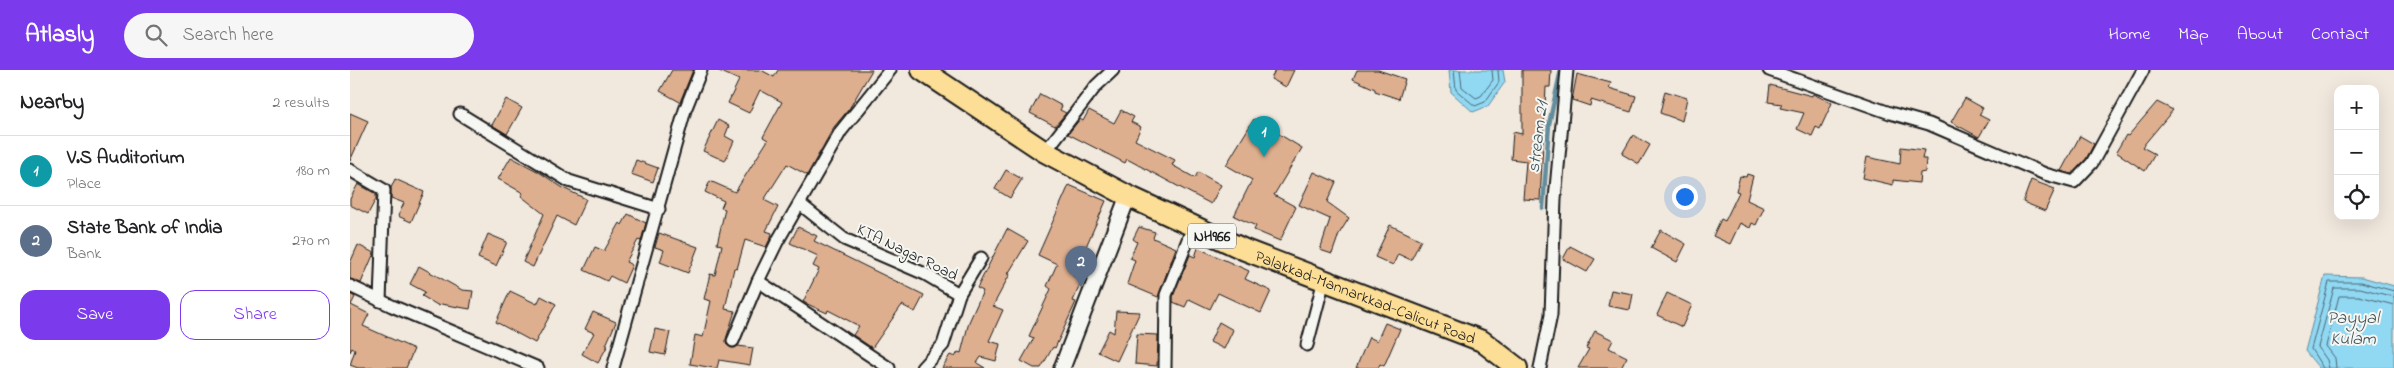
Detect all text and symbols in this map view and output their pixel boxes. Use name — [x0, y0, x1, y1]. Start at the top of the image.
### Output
search box — [124, 13, 474, 58]
text: Atlasly — [25, 18, 94, 53]
icon: search — [142, 21, 170, 49]
text: Search here — [182, 22, 273, 49]
text: Home — [2109, 22, 2150, 48]
text: Map — [2178, 22, 2209, 48]
text: About — [2237, 22, 2283, 48]
text: Contact — [2311, 22, 2369, 48]
map controls — [2334, 85, 2379, 220]
button: + — [2334, 85, 2379, 130]
text: Nearby — [20, 88, 84, 118]
text: 2 results — [272, 91, 330, 115]
water label: stream 21 — [1522, 98, 1557, 174]
pin: 1 — [1248, 116, 1280, 157]
button: − — [2334, 130, 2379, 175]
text: V.S Auditorium — [67, 145, 185, 172]
text: 1 — [33, 159, 39, 183]
text: 180 m — [296, 159, 330, 183]
text: Place — [67, 172, 101, 196]
button: locate — [2334, 175, 2379, 220]
your location — [1672, 184, 1698, 210]
text: State Bank of India — [67, 215, 223, 242]
street label: KTA Nagar Road — [853, 218, 962, 288]
road number: NH966 — [1188, 224, 1236, 248]
text: 2 — [32, 229, 40, 253]
text: 270 m — [292, 229, 330, 253]
text: Bank — [67, 242, 101, 266]
street label: Palakkad-Mannarkkad-Calicut Road — [1251, 245, 1479, 352]
pin: 2 — [1065, 246, 1097, 287]
button: Save — [20, 290, 170, 340]
button: Share — [180, 290, 330, 340]
water label: Payyal Kulam — [2327, 306, 2381, 353]

